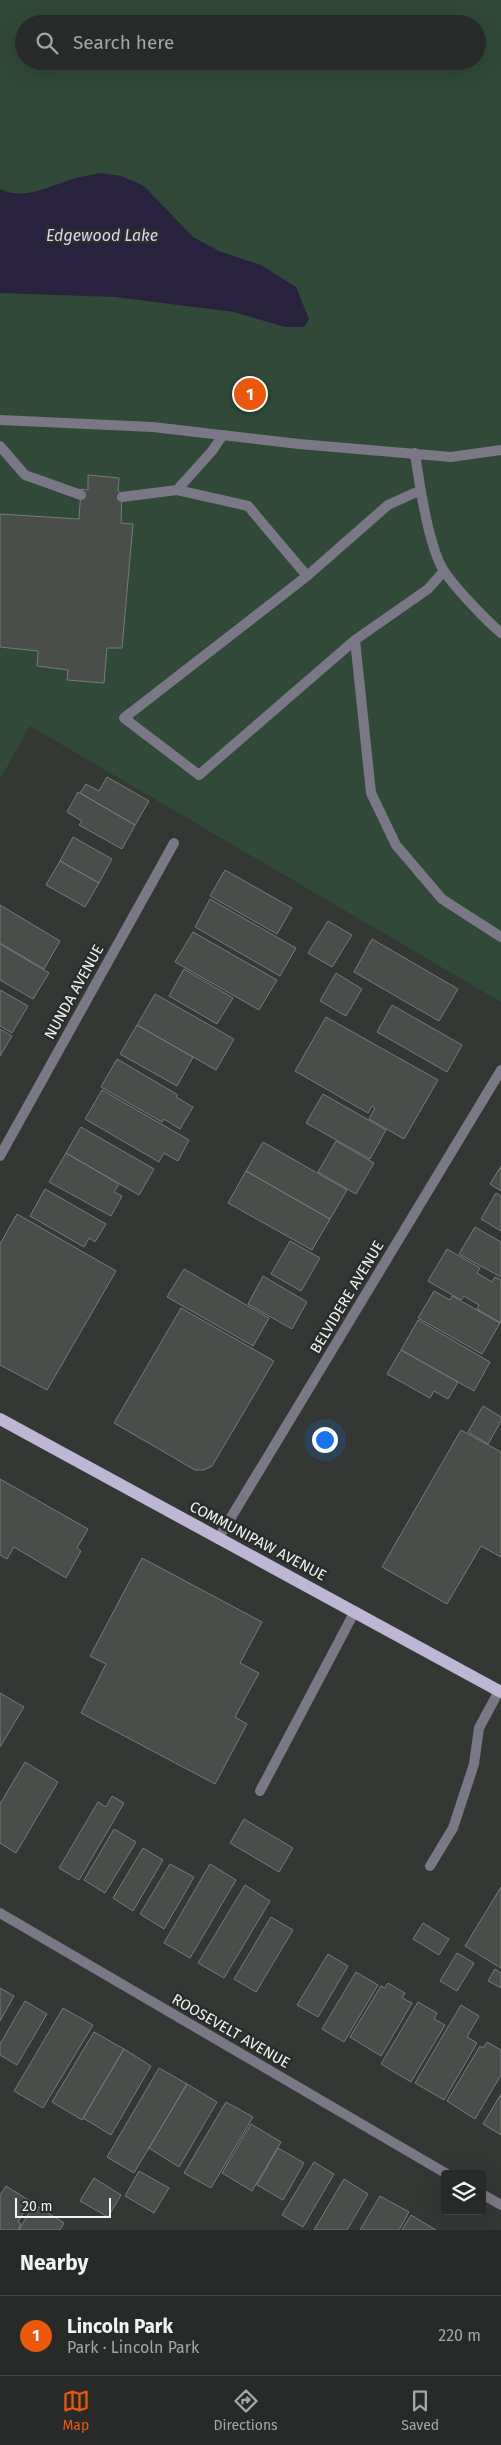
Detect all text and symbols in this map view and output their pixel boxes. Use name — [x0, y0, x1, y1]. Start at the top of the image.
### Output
search box — [15, 15, 486, 70]
icon: search — [33, 29, 61, 57]
text: Search here — [73, 31, 174, 54]
water label: Edgewood Lake — [46, 226, 158, 245]
pin: 1 — [234, 375, 266, 413]
street label: NUNDA AVENUE — [41, 942, 107, 1042]
street label: BELVIDERE AVENUE — [306, 1238, 388, 1356]
your location — [312, 1427, 338, 1453]
street label: COMMUNIPAW AVENUE — [187, 1497, 329, 1585]
street label: ROOSEVELT AVENUE — [169, 1990, 293, 2072]
map controls — [441, 2170, 486, 2215]
button: layers — [441, 2170, 486, 2215]
scale bar — [15, 2195, 111, 2218]
text: 20 m — [22, 2198, 52, 2215]
text: Nearby — [20, 2250, 88, 2276]
text: Lincoln Park — [67, 2315, 173, 2338]
text: 1 — [32, 2326, 40, 2345]
text: 220 m — [438, 2326, 481, 2345]
text: Park · Lincoln Park — [67, 2338, 199, 2357]
tab: Map — [62, 2387, 90, 2434]
tab: Directions — [213, 2387, 278, 2434]
tab: Saved — [401, 2387, 439, 2434]

